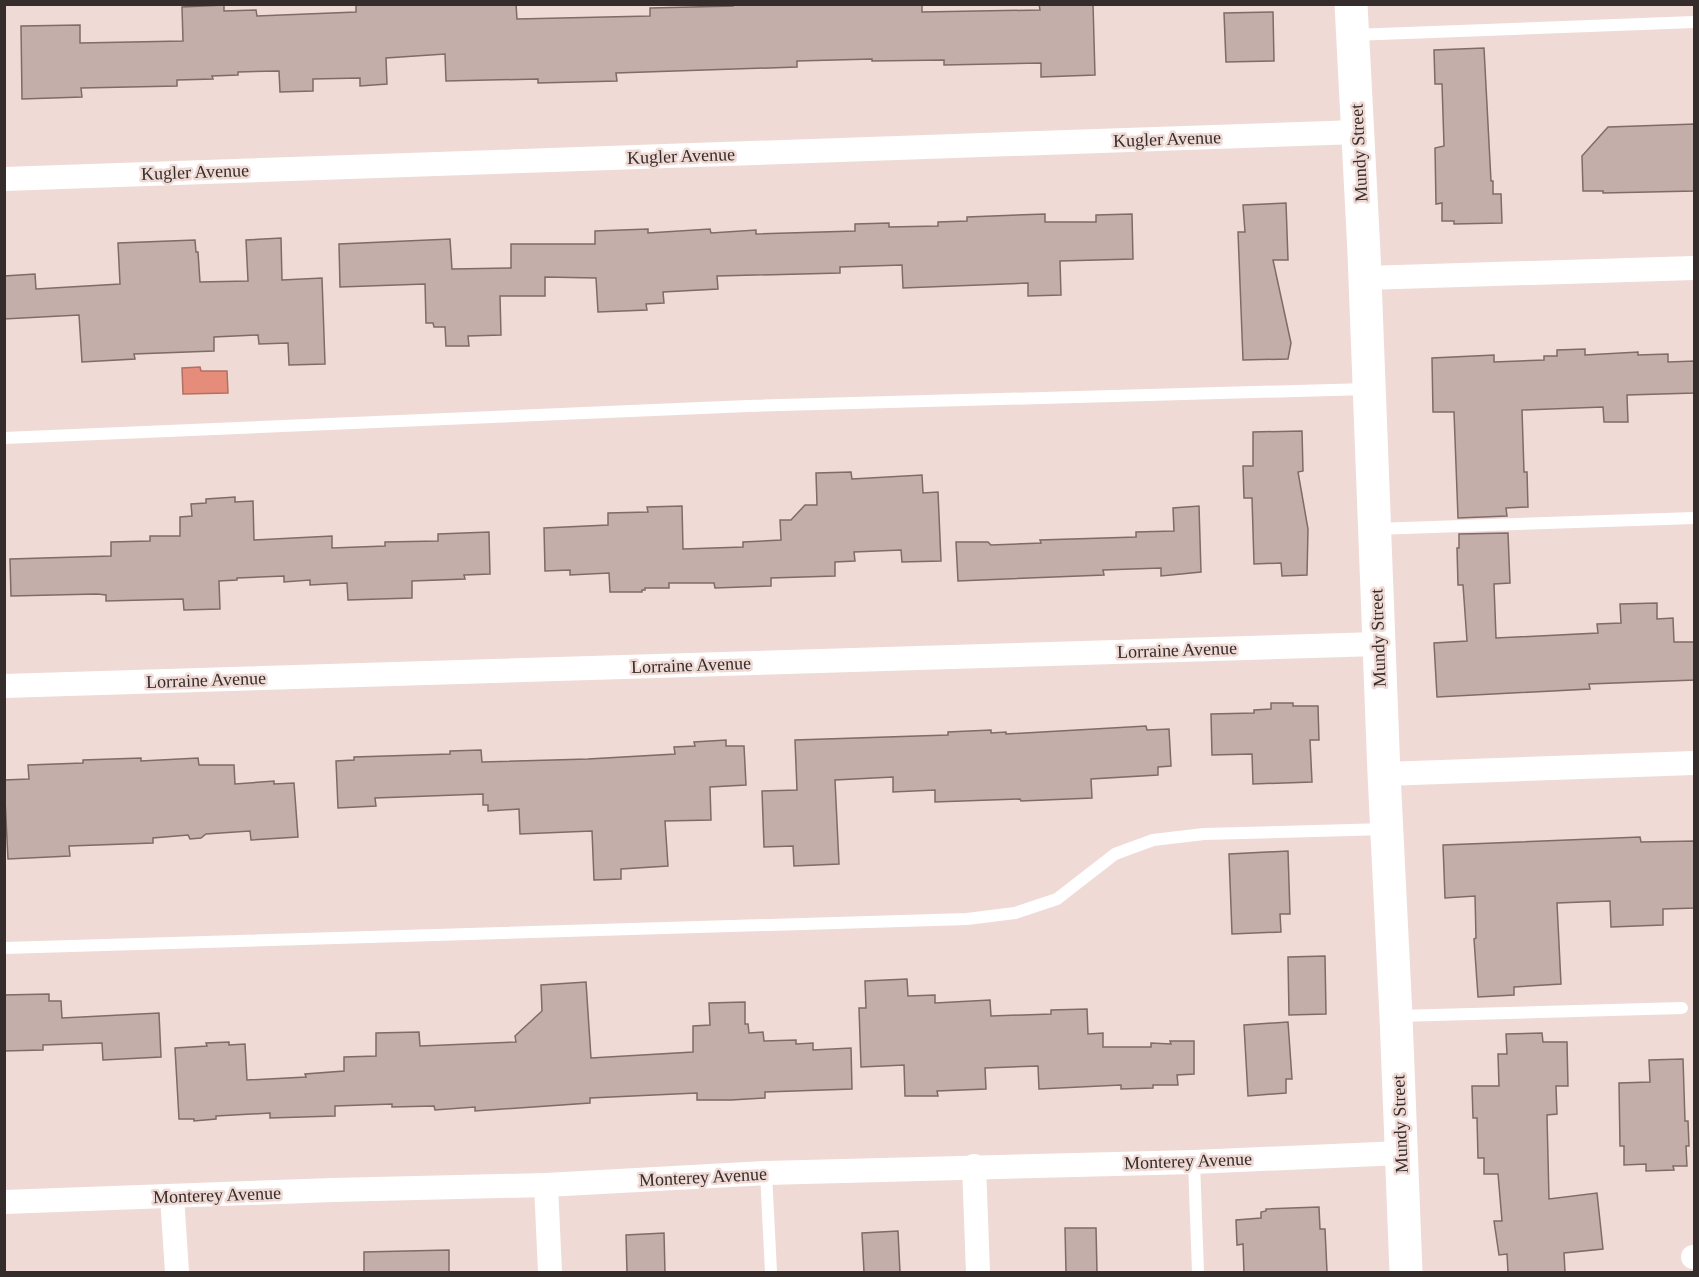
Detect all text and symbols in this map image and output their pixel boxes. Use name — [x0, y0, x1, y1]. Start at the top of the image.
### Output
street label: Mundy Street — [1346, 103, 1372, 203]
street label: Kugler Avenue — [1113, 127, 1221, 151]
street label: Kugler Avenue — [627, 144, 735, 168]
street label: Kugler Avenue — [141, 160, 249, 184]
street label: Mundy Street — [1366, 588, 1390, 688]
street label: Lorraine Avenue — [1117, 638, 1237, 662]
street label: Lorraine Avenue — [631, 653, 751, 677]
street label: Lorraine Avenue — [146, 668, 266, 692]
street label: Mundy Street — [1388, 1074, 1412, 1174]
street label: Monterey Avenue — [1124, 1149, 1252, 1173]
street label: Monterey Avenue — [638, 1164, 768, 1190]
street label: Monterey Avenue — [153, 1183, 281, 1207]

